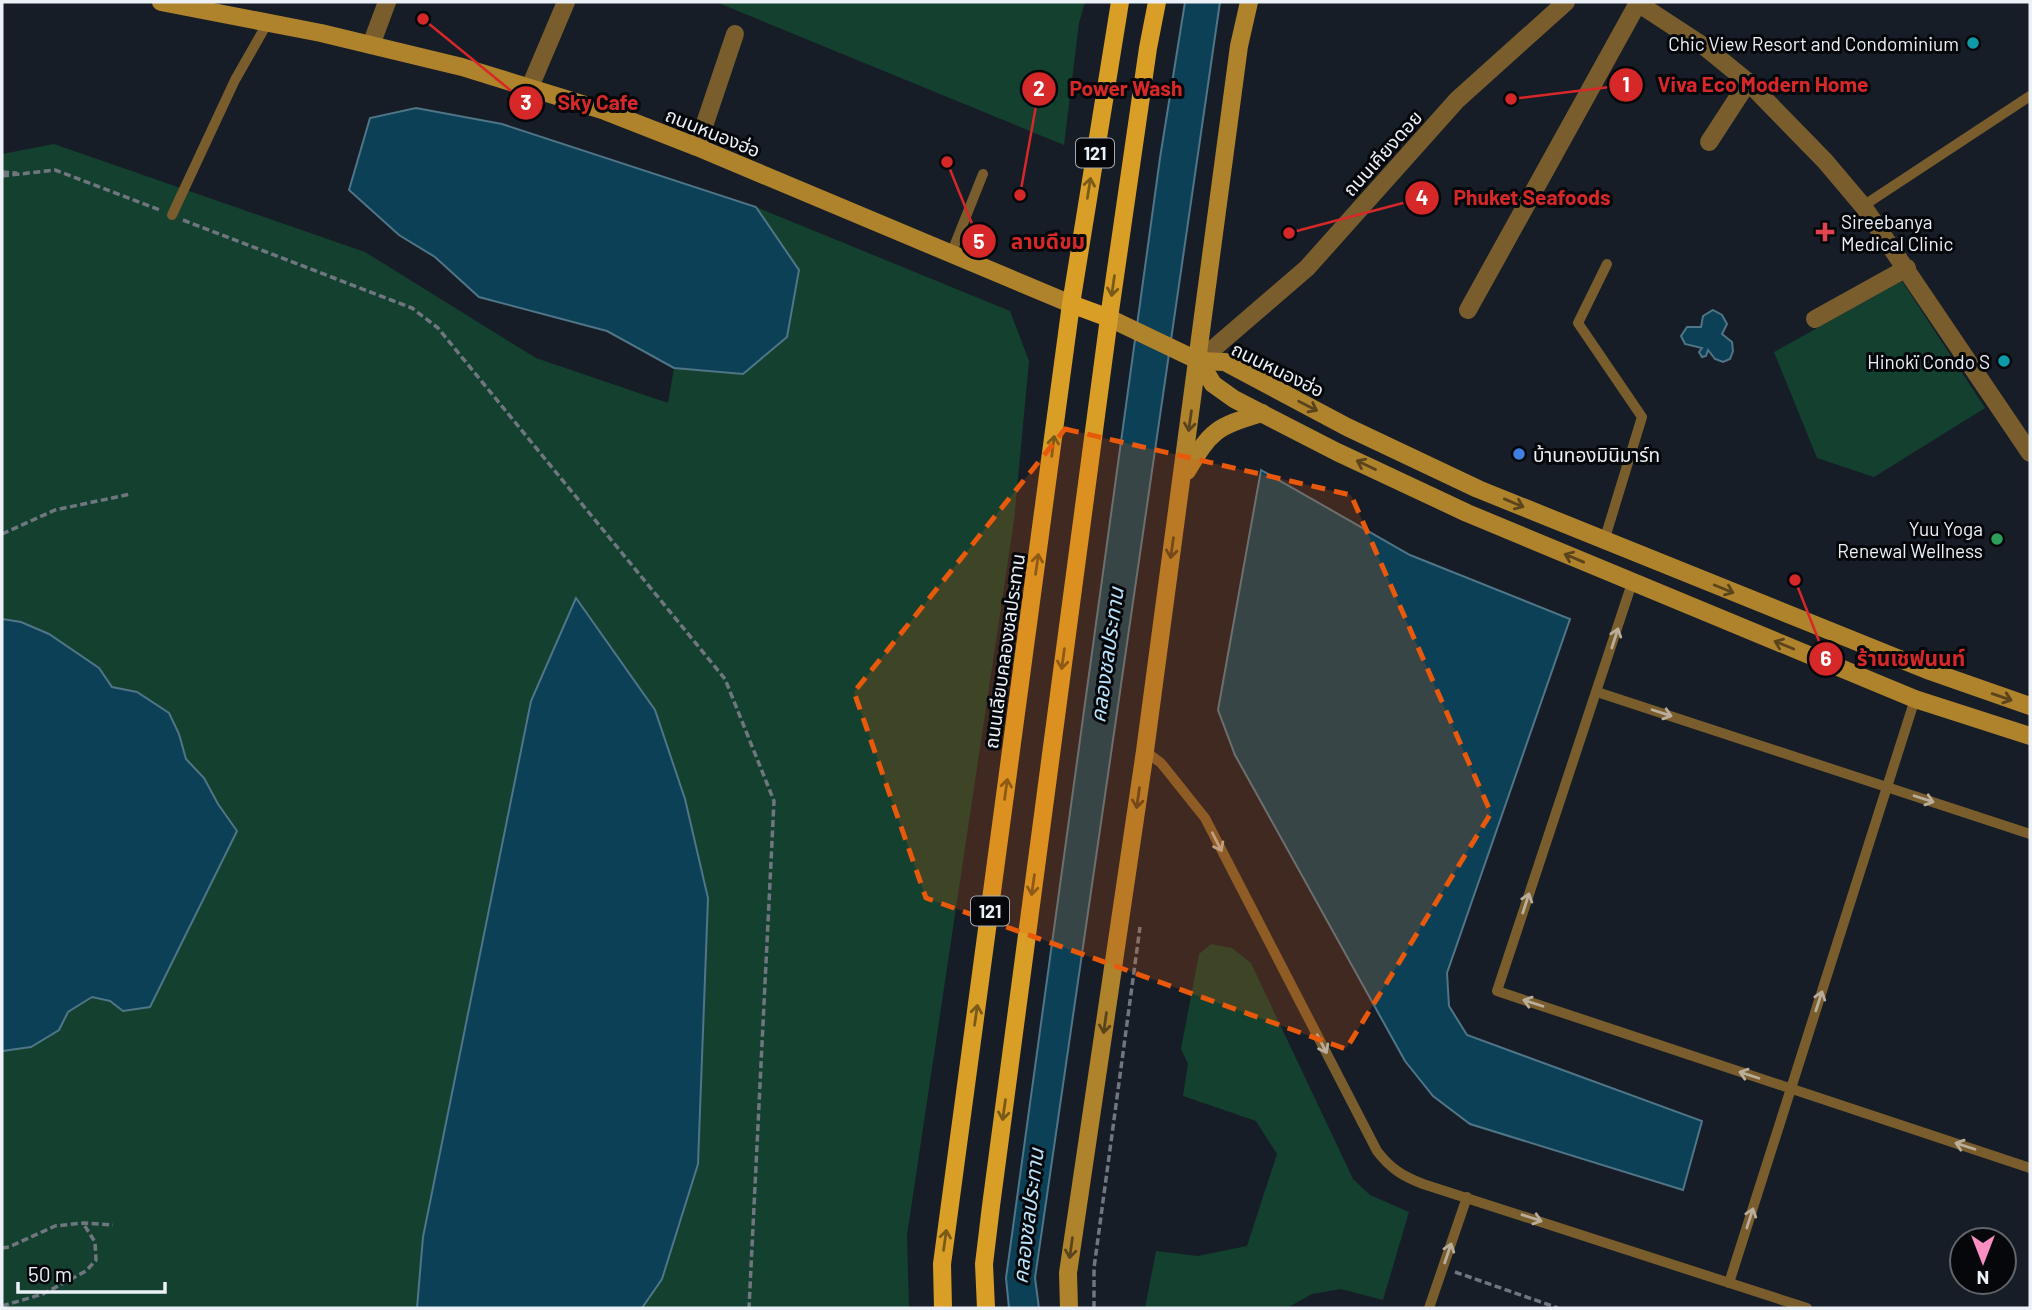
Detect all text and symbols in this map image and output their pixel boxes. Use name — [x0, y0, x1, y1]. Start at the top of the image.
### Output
place label: Chic View Resort and Condominium — [1668, 32, 1959, 55]
marker: Chic View Resort and Condominium — [1965, 35, 1981, 51]
callout: Viva Eco Modern Home — [1609, 64, 1883, 106]
callout: Power Wash — [1021, 68, 1197, 110]
text: 1 — [1622, 71, 1630, 96]
text: Viva Eco Modern Home — [1658, 71, 1869, 96]
text: 2 — [1033, 75, 1045, 100]
text: Power Wash — [1070, 75, 1182, 100]
callout: Sky Cafe — [508, 82, 652, 124]
text: 3 — [520, 89, 532, 114]
text: Sky Cafe — [558, 89, 638, 114]
street label: ถนนหนองฮ่อ — [662, 103, 764, 161]
street label: ถนนเคียงดอย — [1338, 105, 1426, 201]
road number: 121 — [1076, 138, 1114, 168]
one-way arrow — [1083, 177, 1096, 200]
callout: Phuket Seafoods — [1404, 177, 1625, 219]
text: 4 — [1416, 184, 1428, 209]
text: Phuket Seafoods — [1453, 184, 1611, 209]
place label: Sireebanya Medical Clinic — [1841, 210, 1953, 255]
callout: ลาบดีขม — [961, 220, 1099, 262]
marker: Sireebanya Medical Clinic — [1815, 222, 1835, 242]
text: 5 — [973, 228, 985, 253]
text: ลาบดีขม — [1011, 228, 1085, 253]
one-way arrow — [1107, 274, 1120, 297]
street label: ถนนหนองฮ่อ — [1228, 337, 1328, 401]
place label: Hinokï Condo S — [1867, 350, 1990, 373]
marker: Hinokï Condo S — [1996, 353, 2012, 369]
one-way arrow — [1297, 400, 1318, 414]
one-way arrow — [1183, 409, 1196, 432]
one-way arrow — [1046, 435, 1059, 458]
place label: บ้านทองมินิมาร์ท — [1533, 443, 1660, 466]
marker: บ้านทองมินิมาร์ท — [1511, 446, 1527, 462]
one-way arrow — [1356, 458, 1377, 472]
one-way arrow — [1502, 498, 1524, 511]
place label: Yuu Yoga Renewal Wellness — [1837, 517, 1983, 562]
marker: Yuu Yoga Renewal Wellness — [1989, 531, 2005, 547]
one-way arrow — [1166, 536, 1179, 559]
one-way arrow — [1563, 551, 1585, 564]
street label: ถนนเลียบคลองชลประทาน — [979, 552, 1029, 750]
one-way arrow — [1031, 553, 1044, 576]
one-way arrow — [1713, 583, 1735, 596]
water label: คลองชลประทาน — [1084, 585, 1128, 724]
one-way arrow — [1610, 627, 1622, 649]
one-way arrow — [1774, 637, 1796, 650]
callout: ร้านเชฟนนท์ — [1808, 638, 1980, 680]
text: 6 — [1820, 645, 1832, 670]
text: ร้านเชฟนนท์ — [1857, 645, 1965, 670]
one-way arrow — [1057, 647, 1070, 670]
one-way arrow — [1990, 692, 2012, 704]
one-way arrow — [1650, 708, 1672, 721]
one-way arrow — [1000, 779, 1013, 801]
one-way arrow — [1131, 786, 1144, 808]
one-way arrow — [1913, 794, 1935, 806]
one-way arrow — [1211, 831, 1224, 852]
one-way arrow — [1027, 873, 1040, 895]
one-way arrow — [1521, 893, 1534, 915]
road number: 121 — [971, 896, 1009, 926]
one-way arrow — [1814, 990, 1826, 1012]
one-way arrow — [1523, 996, 1545, 1008]
one-way arrow — [969, 1004, 982, 1027]
one-way arrow — [1098, 1011, 1111, 1033]
one-way arrow — [1315, 1033, 1329, 1054]
one-way arrow — [1739, 1068, 1761, 1080]
one-way arrow — [997, 1098, 1010, 1121]
one-way arrow — [1955, 1139, 1977, 1151]
water label: คลองชลประทาน — [1006, 1146, 1048, 1285]
one-way arrow — [1745, 1207, 1757, 1229]
one-way arrow — [1520, 1213, 1542, 1225]
north arrow — [1948, 1226, 2018, 1296]
one-way arrow — [938, 1229, 951, 1252]
one-way arrow — [1065, 1236, 1078, 1259]
one-way arrow — [1443, 1242, 1455, 1264]
scale bar — [18, 1250, 164, 1294]
text: 50 m — [28, 1261, 72, 1286]
text: N — [1977, 1267, 1989, 1290]

